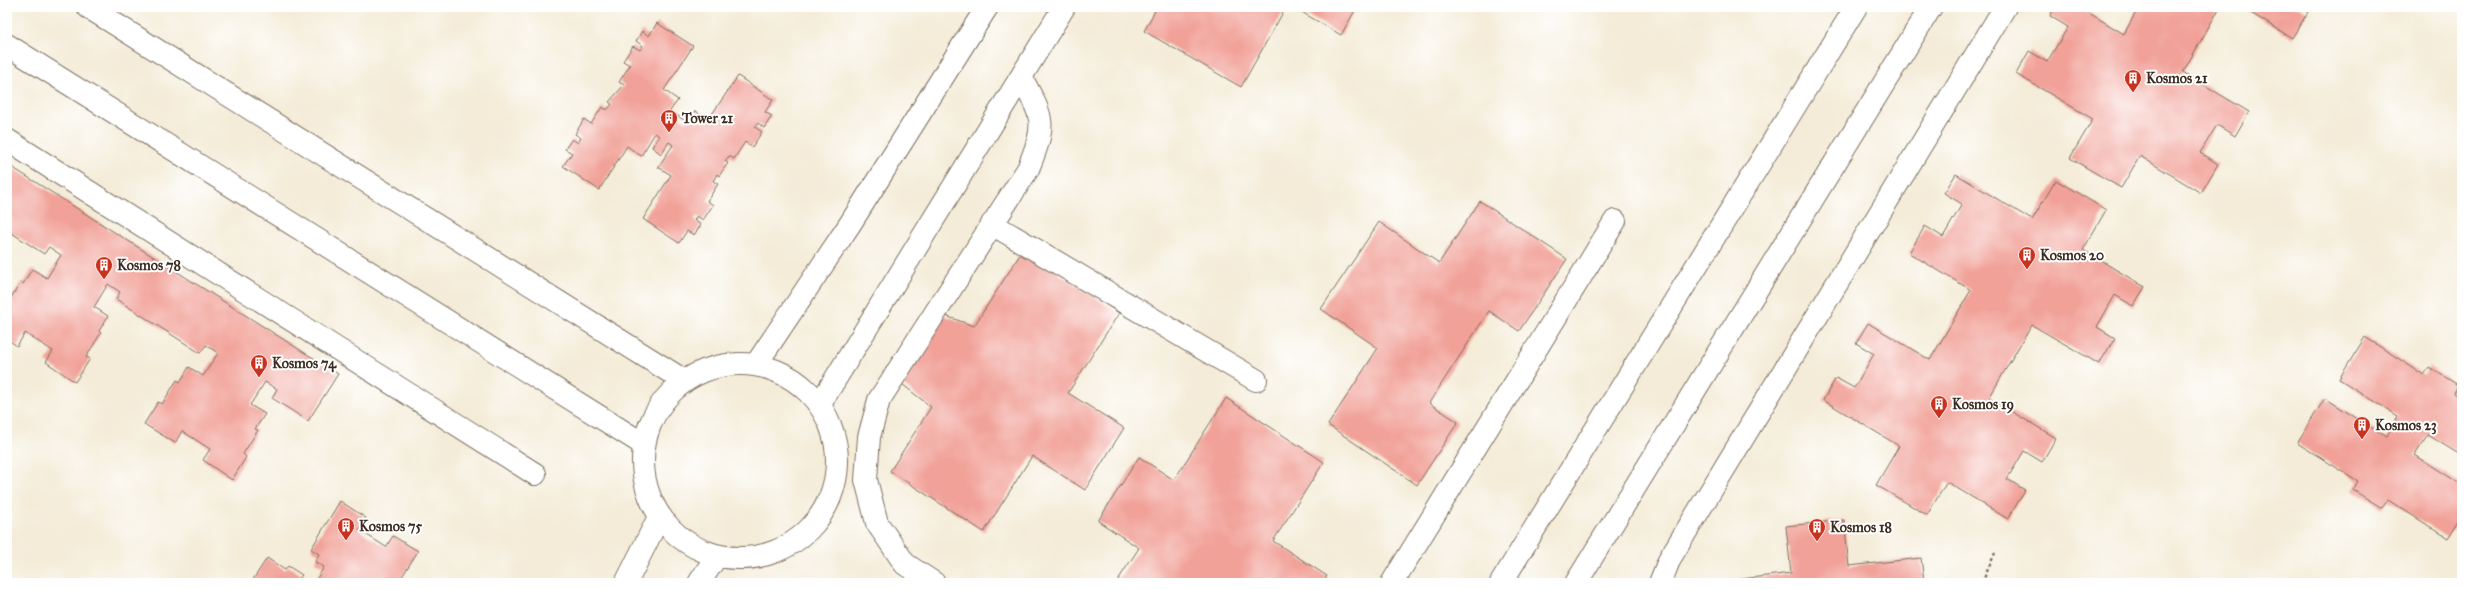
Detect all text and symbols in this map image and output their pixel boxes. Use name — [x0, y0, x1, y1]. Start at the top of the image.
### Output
building icon: Kosmos 21 — [2123, 68, 2143, 93]
place label: Kosmos 21 — [2146, 70, 2208, 87]
building icon: Tower 21 — [659, 108, 679, 133]
place label: Tower 21 — [681, 110, 734, 127]
building icon: Kosmos 20 — [2017, 245, 2037, 270]
place label: Kosmos 20 — [2040, 247, 2104, 264]
building icon: Kosmos 78 — [94, 255, 114, 280]
place label: Kosmos 78 — [117, 257, 181, 274]
building icon: Kosmos 74 — [249, 353, 269, 378]
place label: Kosmos 74 — [272, 355, 337, 373]
building icon: Kosmos 19 — [1929, 394, 1949, 419]
place label: Kosmos 19 — [1952, 396, 2014, 414]
building icon: Kosmos 23 — [2352, 415, 2372, 440]
place label: Kosmos 23 — [2375, 417, 2437, 435]
building icon: Kosmos 75 — [336, 516, 356, 541]
building icon: Kosmos 18 — [1807, 517, 1827, 542]
place label: Kosmos 75 — [359, 518, 422, 535]
place label: Kosmos 18 — [1830, 519, 1892, 536]

